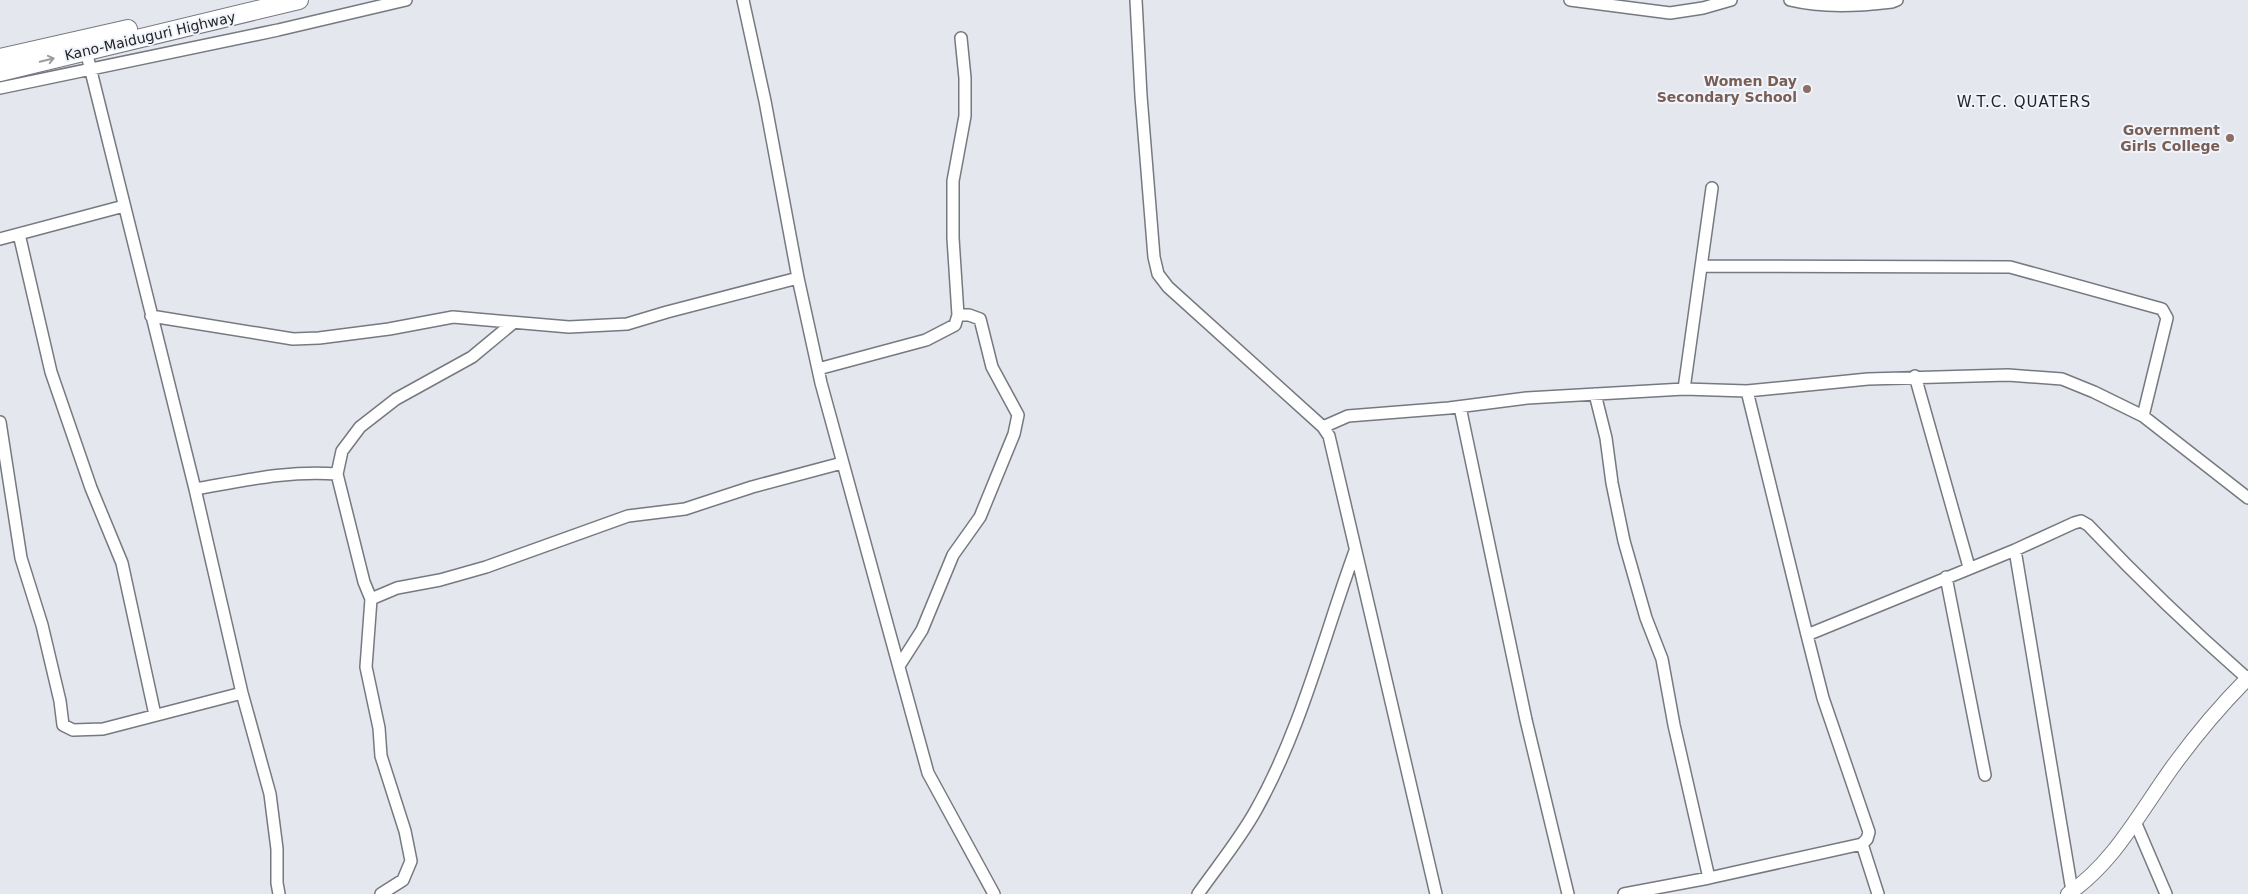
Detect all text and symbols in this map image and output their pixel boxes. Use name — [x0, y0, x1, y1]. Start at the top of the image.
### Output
street label: Kano-Maiduguri Highway — [63, 9, 237, 63]
one-way arrow — [39, 55, 55, 64]
place label: Women Day Secondary School — [1657, 73, 1797, 105]
marker: Women Day Secondary School — [1801, 83, 1813, 95]
district label: W.T.C. QUATERS — [1957, 93, 2091, 111]
place label: Government Girls College — [2120, 122, 2220, 154]
marker: Government Girls College — [2224, 132, 2236, 144]

